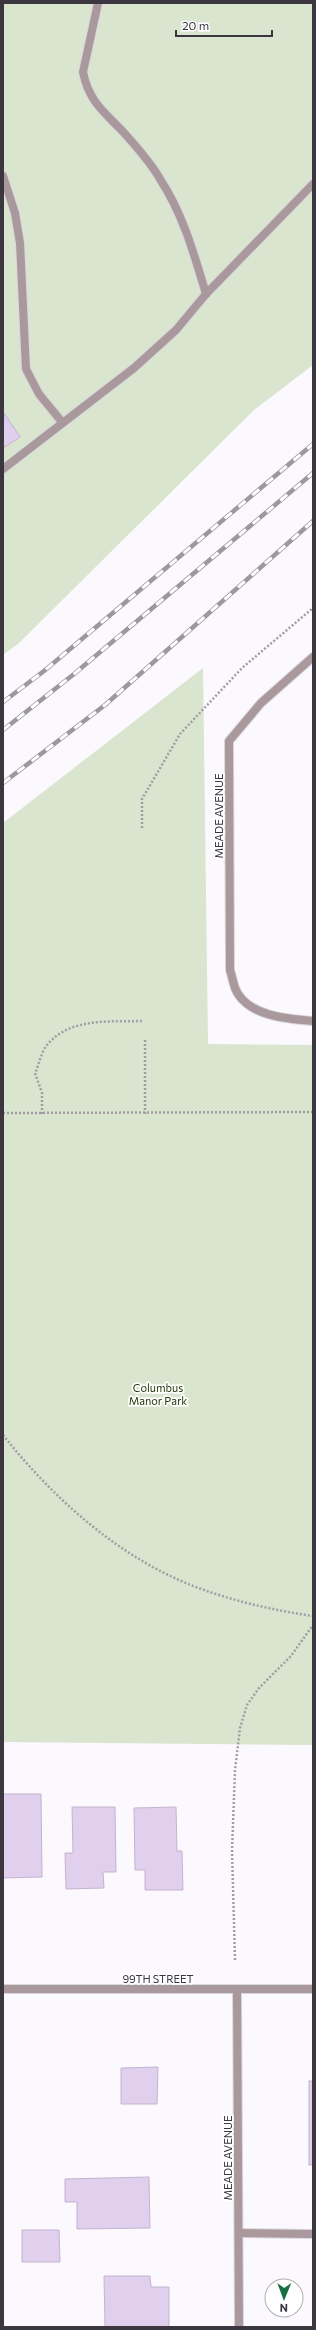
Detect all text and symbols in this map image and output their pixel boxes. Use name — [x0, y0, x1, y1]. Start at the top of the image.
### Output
scale bar — [176, 12, 272, 38]
text: 20 m — [182, 18, 209, 32]
street label: MEADE AVENUE — [212, 773, 225, 859]
park label: Columbus Manor Park — [129, 1381, 187, 1407]
street label: 99TH STREET — [122, 1972, 194, 1985]
street label: MEADE AVENUE — [221, 2115, 234, 2201]
north arrow — [264, 2278, 304, 2318]
text: N — [280, 2302, 288, 2315]

